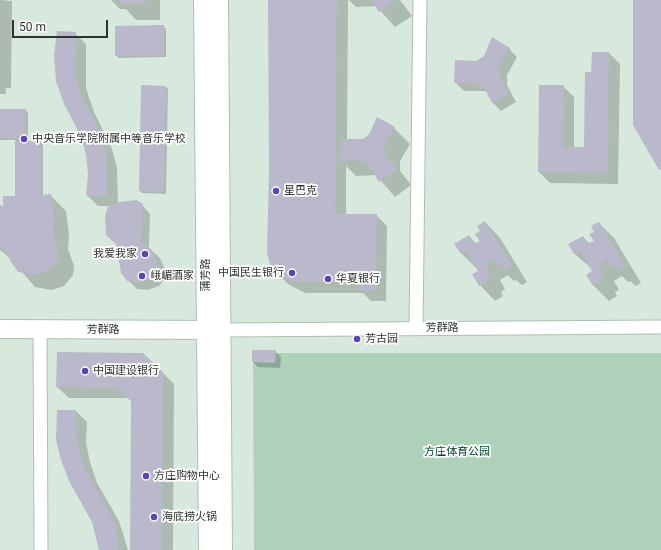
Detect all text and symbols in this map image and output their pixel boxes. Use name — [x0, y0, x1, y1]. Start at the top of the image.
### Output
scale bar — [14, 12, 110, 38]
text: 50 m — [19, 20, 46, 34]
place label: 中央音乐学院附属中等音乐学校 — [32, 132, 186, 146]
marker: 中央音乐学院附属中等音乐学校 — [19, 134, 29, 144]
place label: 星巴克 — [284, 184, 317, 198]
marker: 星巴克 — [271, 186, 281, 196]
place label: 我爱我家 — [93, 247, 137, 261]
marker: 我爱我家 — [140, 249, 150, 259]
street label: 蒲芳路 — [199, 259, 213, 291]
place label: 中国民生银行 — [218, 266, 284, 280]
marker: 中国民生银行 — [287, 268, 297, 278]
place label: 峨嵋酒家 — [150, 269, 194, 283]
marker: 峨嵋酒家 — [137, 271, 147, 281]
place label: 华夏银行 — [336, 272, 380, 286]
marker: 华夏银行 — [323, 274, 333, 284]
street label: 芳群路 — [426, 321, 458, 335]
street label: 芳群路 — [87, 323, 119, 337]
place label: 芳古园 — [365, 332, 398, 346]
marker: 芳古园 — [352, 334, 362, 344]
place label: 中国建设银行 — [93, 364, 159, 378]
marker: 中国建设银行 — [80, 366, 90, 376]
park label: 方庄体育公园 — [424, 445, 490, 459]
place label: 方庄购物中心 — [154, 469, 220, 483]
marker: 方庄购物中心 — [141, 471, 151, 481]
place label: 海底捞火锅 — [162, 510, 217, 524]
marker: 海底捞火锅 — [149, 512, 159, 522]

